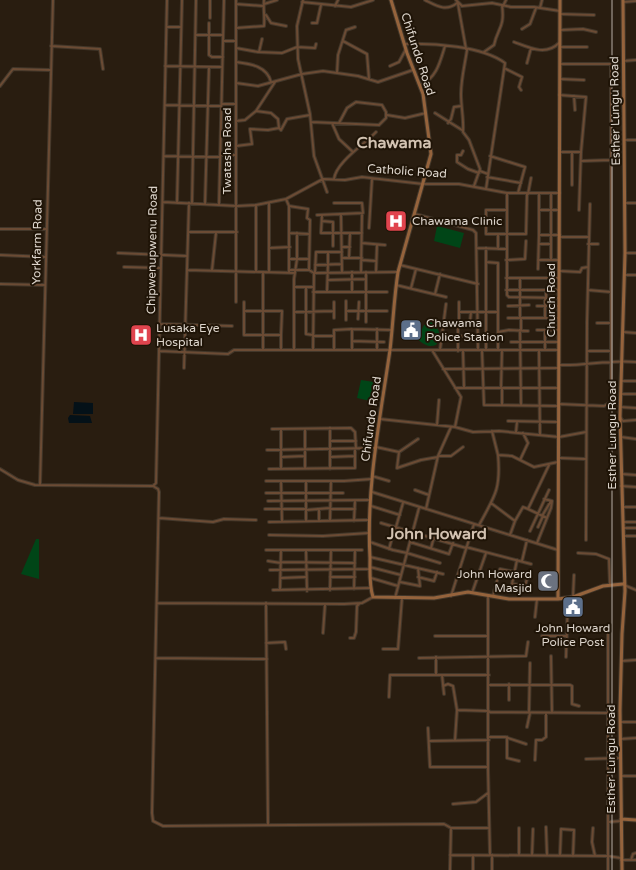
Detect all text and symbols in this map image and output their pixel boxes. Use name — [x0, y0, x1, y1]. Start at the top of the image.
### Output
street label: Chifundo Road — [398, 11, 438, 97]
street label: Esther Lungu Road — [607, 56, 623, 166]
street label: Twatasha Road — [220, 108, 234, 194]
district label: Chawama — [357, 133, 431, 153]
street label: Catholic Road — [367, 161, 447, 181]
street label: Chipwenupwenu Road — [144, 186, 160, 314]
street label: Yorkfarm Road — [29, 199, 45, 285]
hospital icon: Chawama Clinic — [383, 208, 409, 234]
place label: Chawama Clinic — [412, 214, 502, 228]
street label: Church Road — [544, 263, 558, 337]
place label: Chawama Police Station — [426, 316, 504, 344]
public building icon: Chawama Police Station — [398, 317, 424, 343]
place label: Lusaka Eye Hospital — [156, 321, 220, 349]
hospital icon: Lusaka Eye Hospital — [128, 322, 154, 348]
street label: Chifundo Road — [358, 375, 384, 463]
street label: Esther Lungu Road — [605, 380, 619, 490]
district label: John Howard — [386, 524, 487, 544]
place label: John Howard Masjid — [457, 567, 532, 595]
mosque icon: John Howard Masjid — [535, 568, 561, 594]
public building icon: John Howard Police Post — [560, 594, 586, 620]
place label: John Howard Police Post — [536, 621, 610, 649]
street label: Esther Lungu Road — [604, 704, 618, 814]

